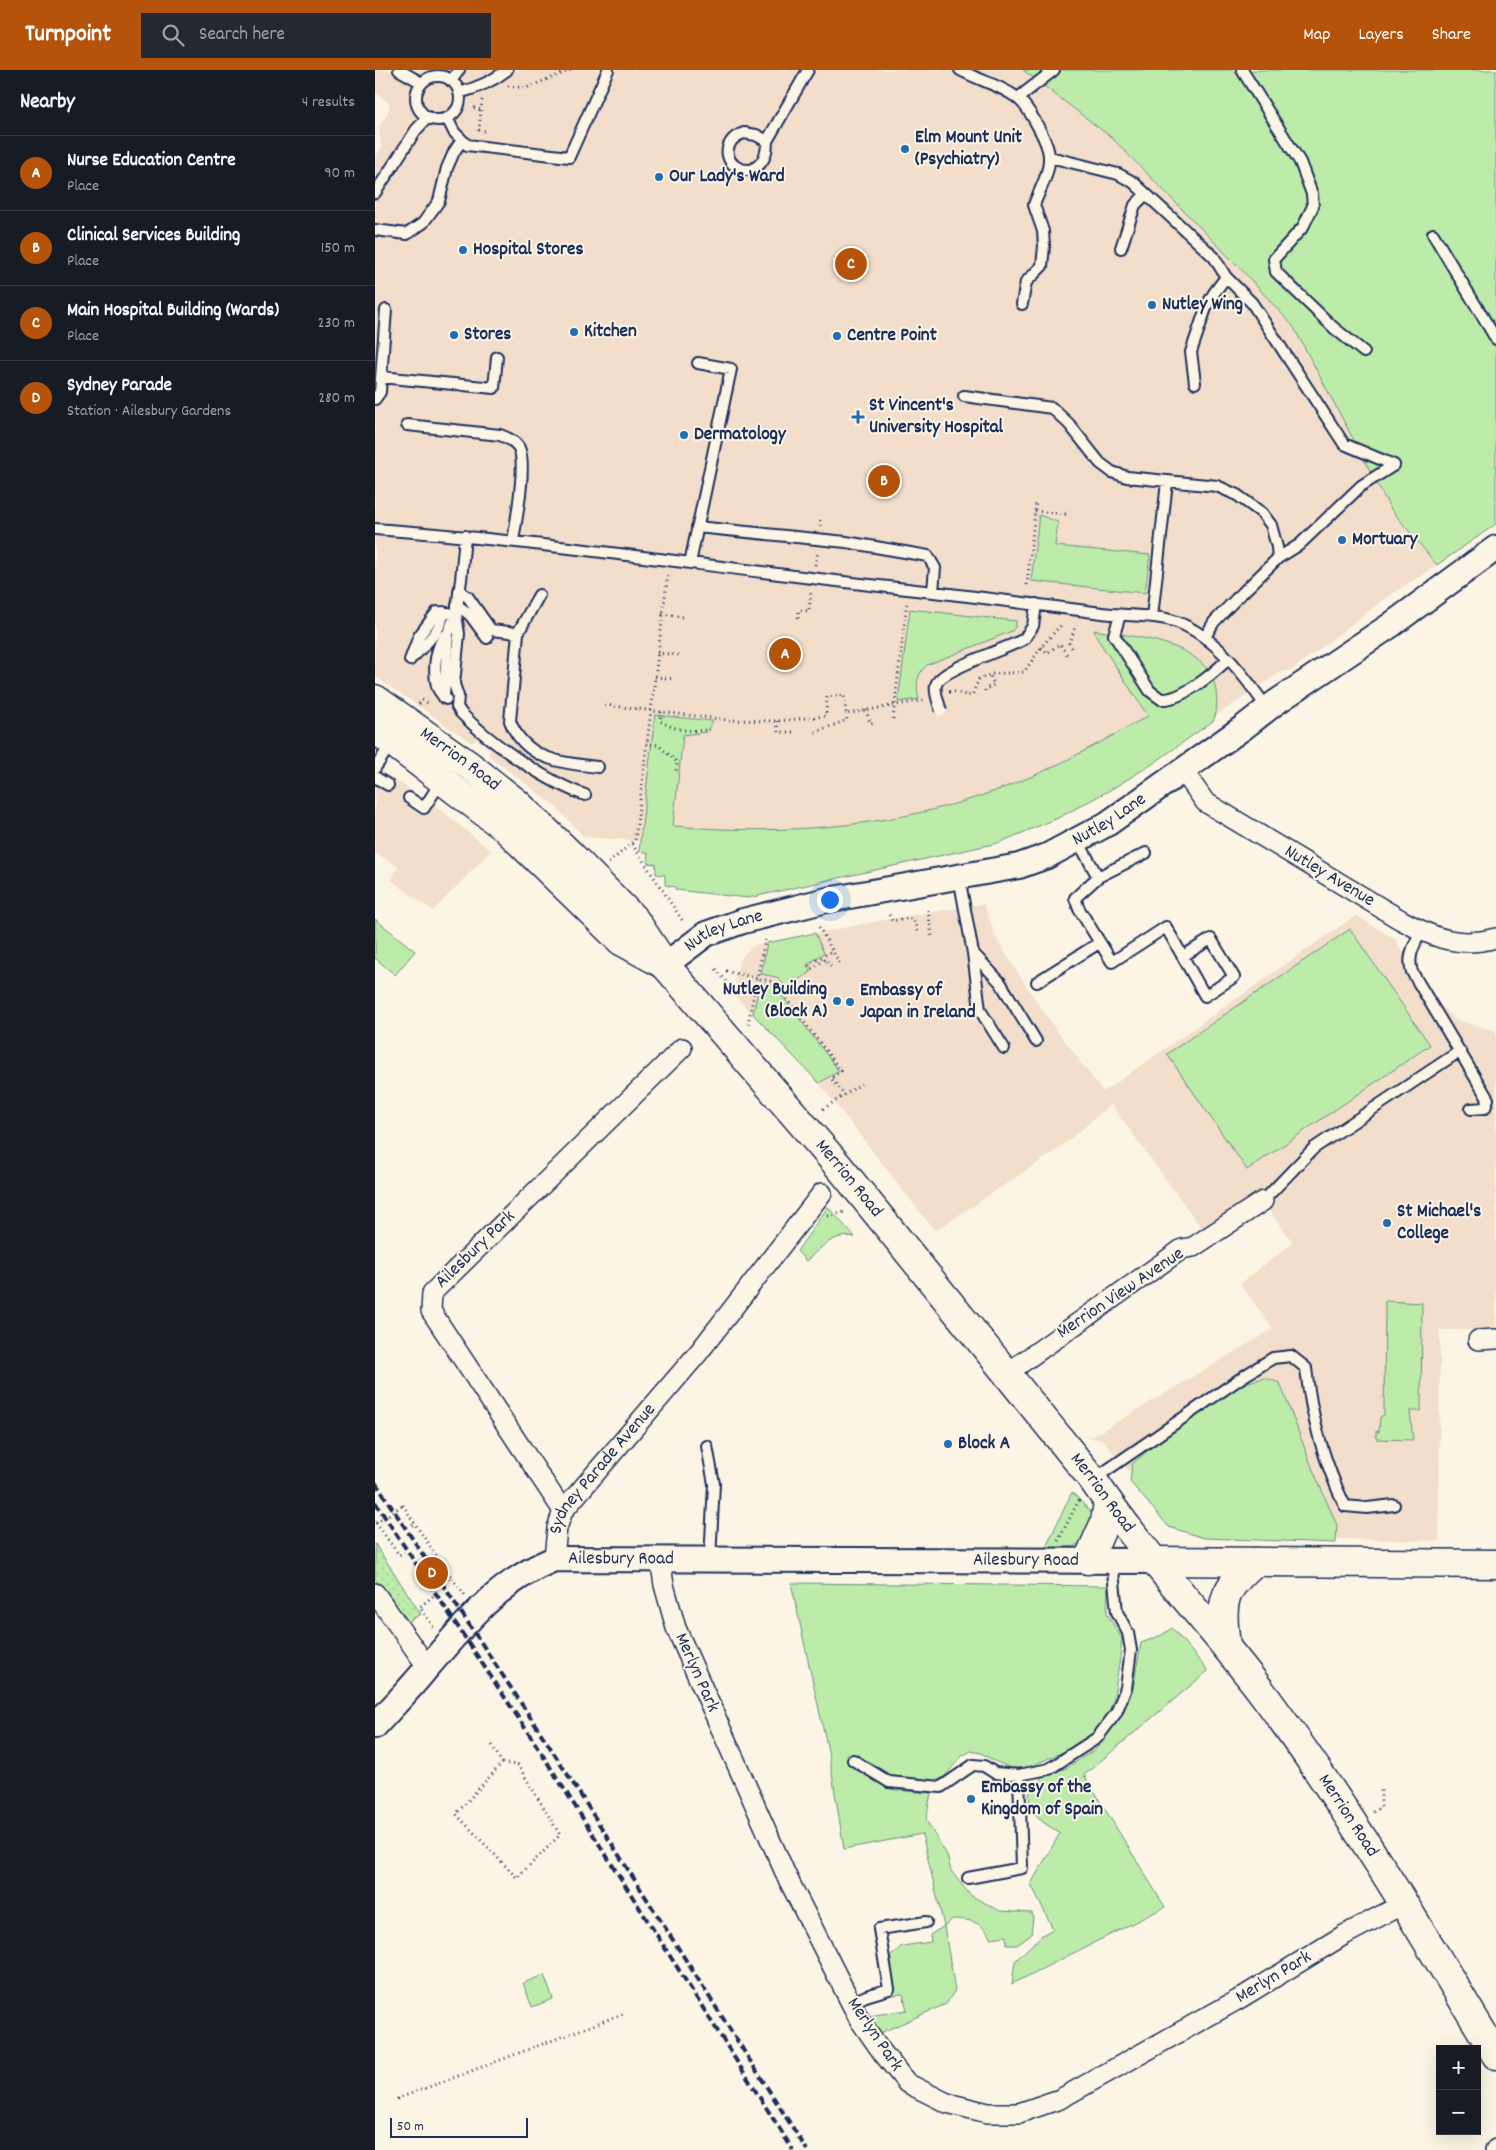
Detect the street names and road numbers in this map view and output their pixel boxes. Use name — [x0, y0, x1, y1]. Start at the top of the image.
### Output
street label: Merrion Road — [414, 721, 506, 798]
street label: Nutley Lane — [1067, 787, 1152, 854]
street label: Nutley Avenue — [1279, 839, 1379, 915]
street label: Nutley Lane — [679, 903, 766, 959]
street label: Merrion Road — [808, 1134, 889, 1224]
street label: Ailesbury Park — [430, 1205, 522, 1295]
street label: Merrion View Avenue — [1052, 1241, 1190, 1347]
street label: Sydney Parade Avenue — [543, 1398, 663, 1535]
street label: Merrion Road — [1063, 1447, 1141, 1539]
street label: Ailesbury Road — [568, 1546, 674, 1573]
street label: Ailesbury Road — [973, 1547, 1079, 1574]
street label: Merlyn Park — [667, 1629, 726, 1717]
street label: Merrion Road — [1311, 1769, 1385, 1863]
street label: Merlyn Park — [1231, 1945, 1317, 2011]
street label: Merlyn Park — [839, 1993, 909, 2078]

